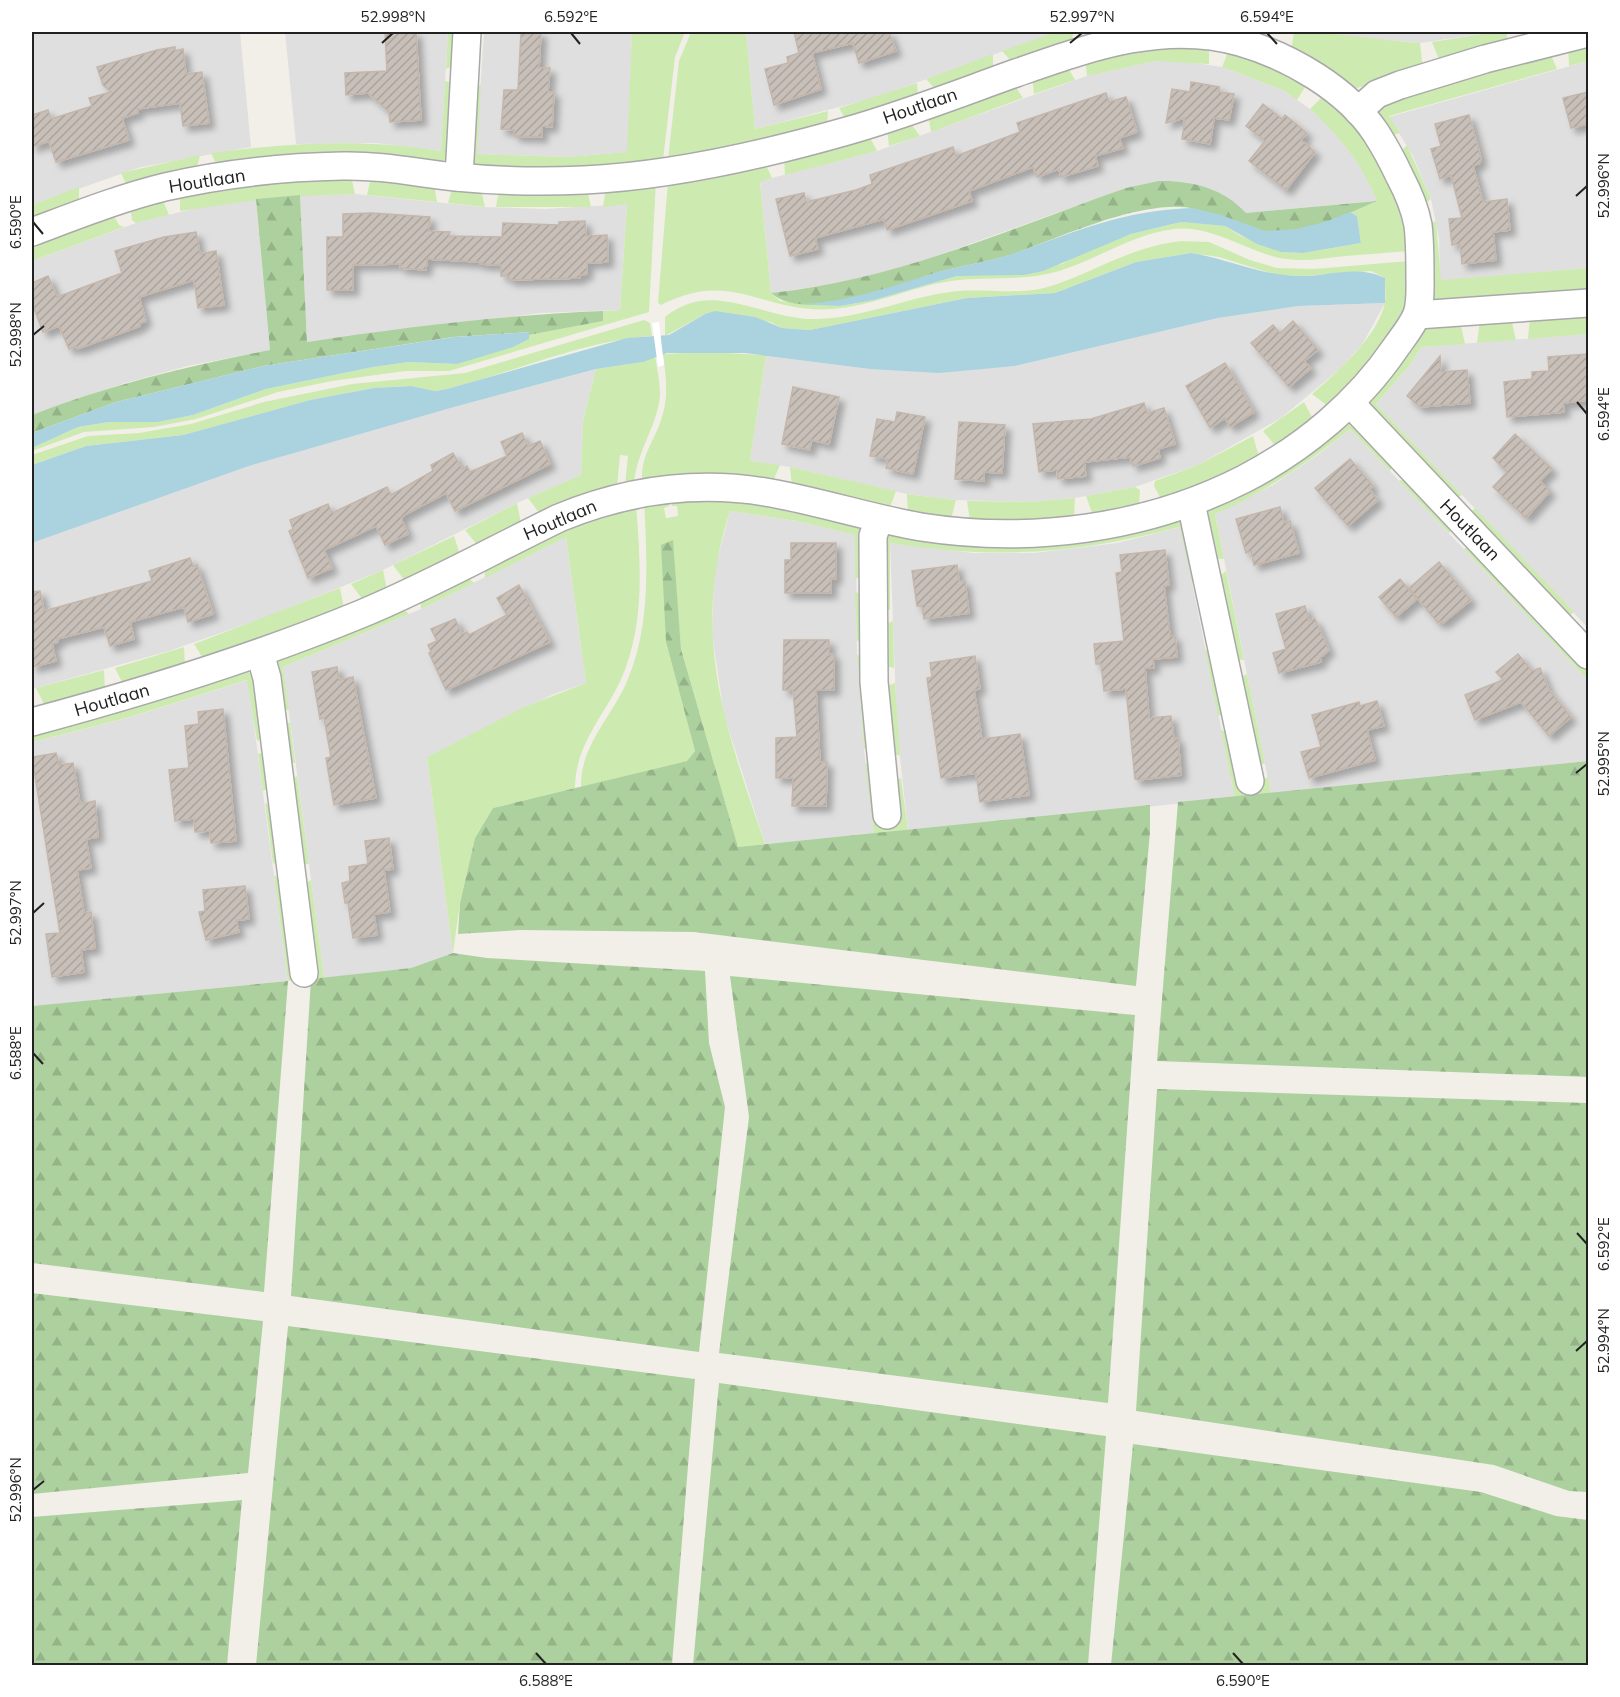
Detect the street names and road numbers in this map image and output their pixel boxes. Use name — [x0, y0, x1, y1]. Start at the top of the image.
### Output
street label: Houtlaan — [880, 82, 960, 129]
street label: Houtlaan — [167, 163, 247, 198]
street label: Houtlaan — [520, 494, 600, 545]
street label: Houtlaan — [1435, 494, 1505, 565]
street label: Houtlaan — [72, 678, 152, 721]

